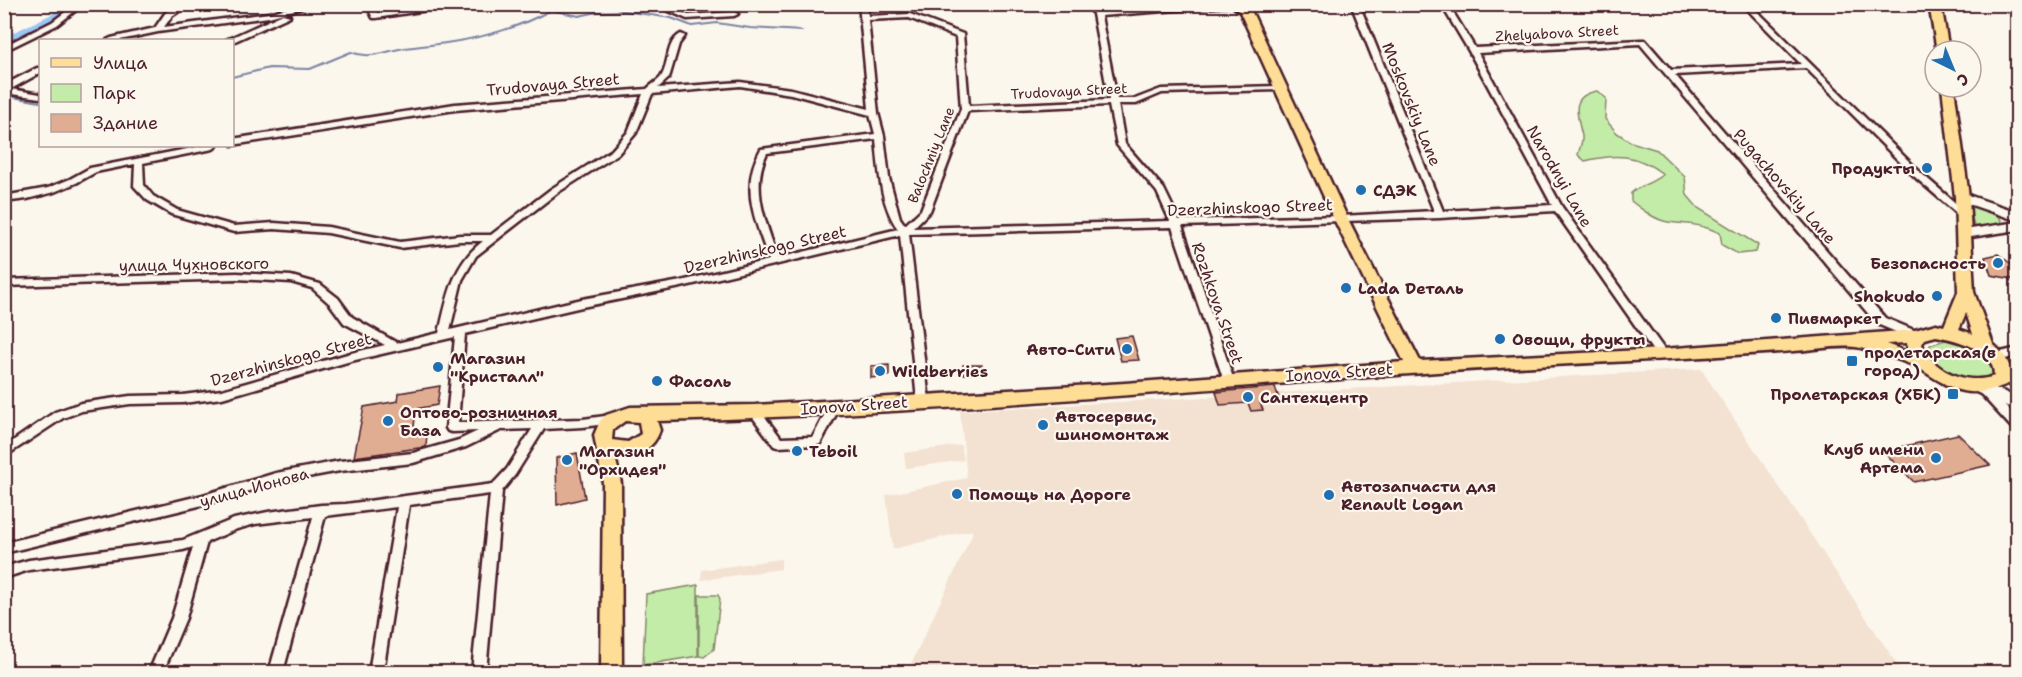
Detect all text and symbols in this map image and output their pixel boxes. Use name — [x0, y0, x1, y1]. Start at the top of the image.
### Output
street label: Zhelyabova Street — [1495, 21, 1619, 45]
legend — [39, 39, 234, 147]
street label: Moskovskiy Lane — [1377, 39, 1446, 169]
north arrow — [1923, 39, 1983, 99]
text: Улица — [93, 51, 147, 75]
street label: Trudovaya Street — [486, 68, 621, 101]
text: С — [1952, 69, 1974, 91]
street label: Trudovaya Street — [1010, 79, 1128, 103]
text: Парк — [93, 81, 136, 105]
street label: Balochniy Lane — [903, 104, 959, 206]
text: Здание — [93, 111, 158, 135]
street label: Narodnyi Lane — [1522, 122, 1597, 231]
street label: Pugachovskiy Lane — [1729, 124, 1841, 248]
place label: Продукты — [1832, 158, 1915, 179]
marker: Продукты — [1920, 161, 1934, 175]
place label: СДЭК — [1373, 180, 1417, 201]
marker: СДЭК — [1354, 183, 1368, 197]
street label: Dzerzhinskogo Street — [1167, 194, 1333, 221]
street label: Dzerzhinskogo Street — [682, 221, 848, 278]
street label: Rozhkova Street — [1187, 239, 1248, 367]
street label: улица Чухновского — [119, 253, 269, 276]
place label: Безопасность — [1870, 253, 1986, 274]
marker: Безопасность — [1991, 256, 2005, 270]
place label: Lada Dеталь — [1358, 278, 1464, 299]
marker: Lada Dеталь — [1339, 281, 1353, 295]
place label: Shokudo — [1854, 286, 1925, 307]
marker: Shokudo — [1930, 289, 1944, 303]
place label: Пивмаркет — [1788, 308, 1882, 329]
marker: Пивмаркет — [1769, 311, 1783, 325]
street label: Dzerzhinskogo Street — [208, 328, 374, 391]
place label: Овощи, фрукты — [1512, 329, 1646, 350]
marker: Овощи, фрукты — [1493, 332, 1507, 346]
place label: Авто-Сити — [1026, 339, 1115, 360]
marker: Авто-Сити — [1120, 342, 1134, 356]
place label: пролетарская(в город) — [1864, 342, 1996, 381]
place label: Магазин "Кристалл" — [450, 348, 544, 387]
marker: пролетарская(в город) — [1845, 354, 1859, 368]
street label: Ionova Street — [1285, 358, 1394, 387]
marker: Магазин "Кристалл" — [431, 360, 445, 374]
place label: Wildberries — [892, 361, 988, 382]
marker: Wildberries — [873, 364, 887, 378]
place label: Фасоль — [669, 371, 732, 392]
marker: Фасоль — [650, 374, 664, 388]
place label: Пролетарская (ХБК) — [1771, 384, 1941, 405]
place label: Сантехцентр — [1260, 387, 1369, 408]
marker: Пролетарская (ХБК) — [1946, 387, 1960, 401]
marker: Сантехцентр — [1241, 390, 1255, 404]
street label: Ionova Street — [800, 391, 909, 420]
place label: Оптово-розничная База — [400, 402, 558, 441]
place label: Автосервис, шиномонтаж — [1055, 406, 1169, 445]
marker: Оптово-розничная База — [381, 414, 395, 428]
marker: Автосервис, шиномонтаж — [1036, 418, 1050, 432]
place label: Клуб имени Артема — [1823, 439, 1924, 478]
place label: Магазин "Орхидея" — [579, 441, 666, 480]
place label: Teboil — [809, 441, 858, 462]
marker: Teboil — [790, 444, 804, 458]
marker: Клуб имени Артема — [1929, 451, 1943, 465]
marker: Магазин "Орхидея" — [560, 453, 574, 467]
street label: улица Ионова — [197, 463, 311, 512]
place label: Автозапчасти для Renault Logan — [1341, 476, 1496, 515]
place label: Помощь на Дороге — [969, 484, 1131, 505]
marker: Помощь на Дороге — [950, 487, 964, 501]
marker: Автозапчасти для Renault Logan — [1322, 488, 1336, 502]

